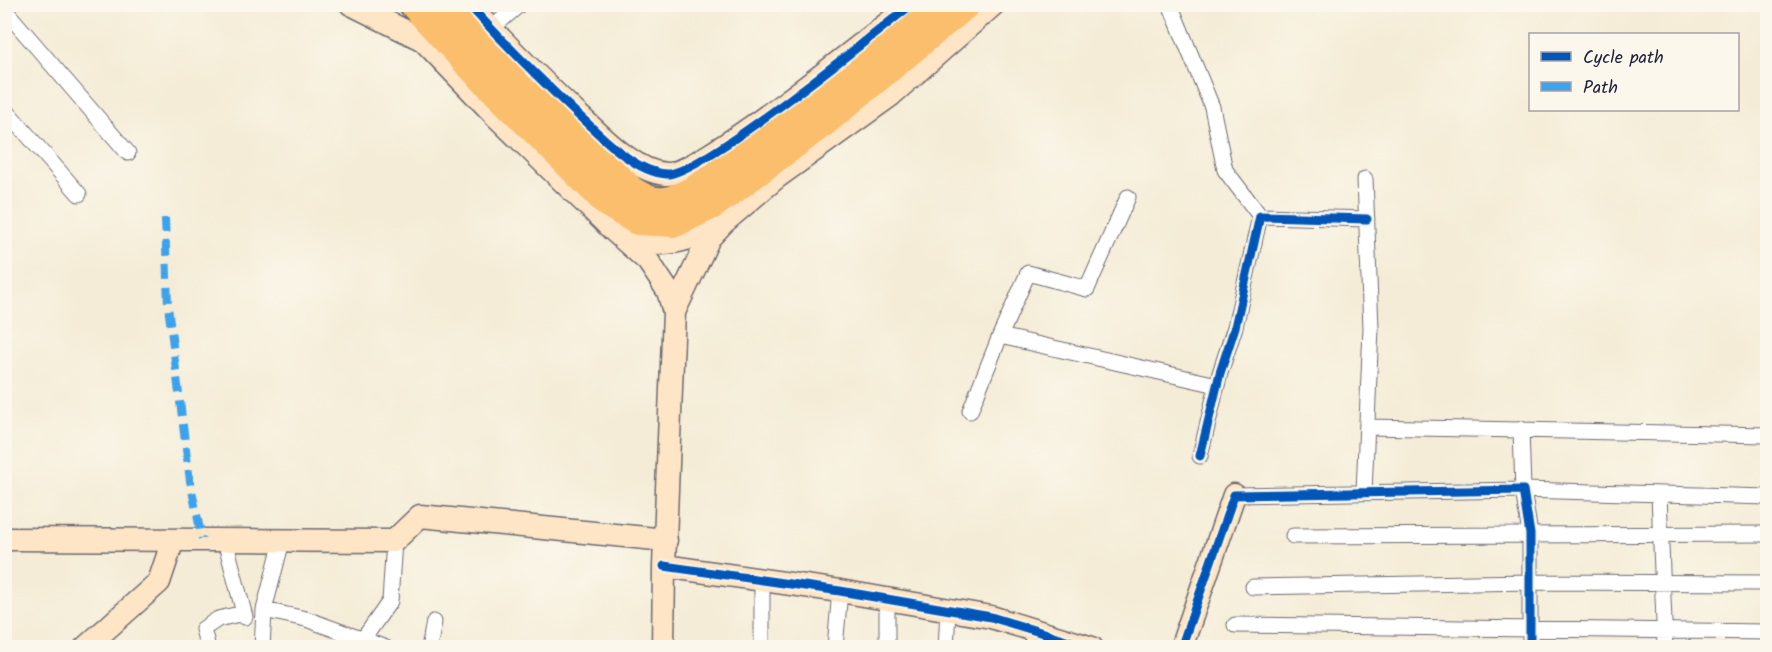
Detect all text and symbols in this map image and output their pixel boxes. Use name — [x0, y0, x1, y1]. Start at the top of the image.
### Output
legend — [1529, 33, 1739, 111]
text: Cycle path — [1583, 44, 1664, 73]
text: Path — [1583, 74, 1618, 103]

